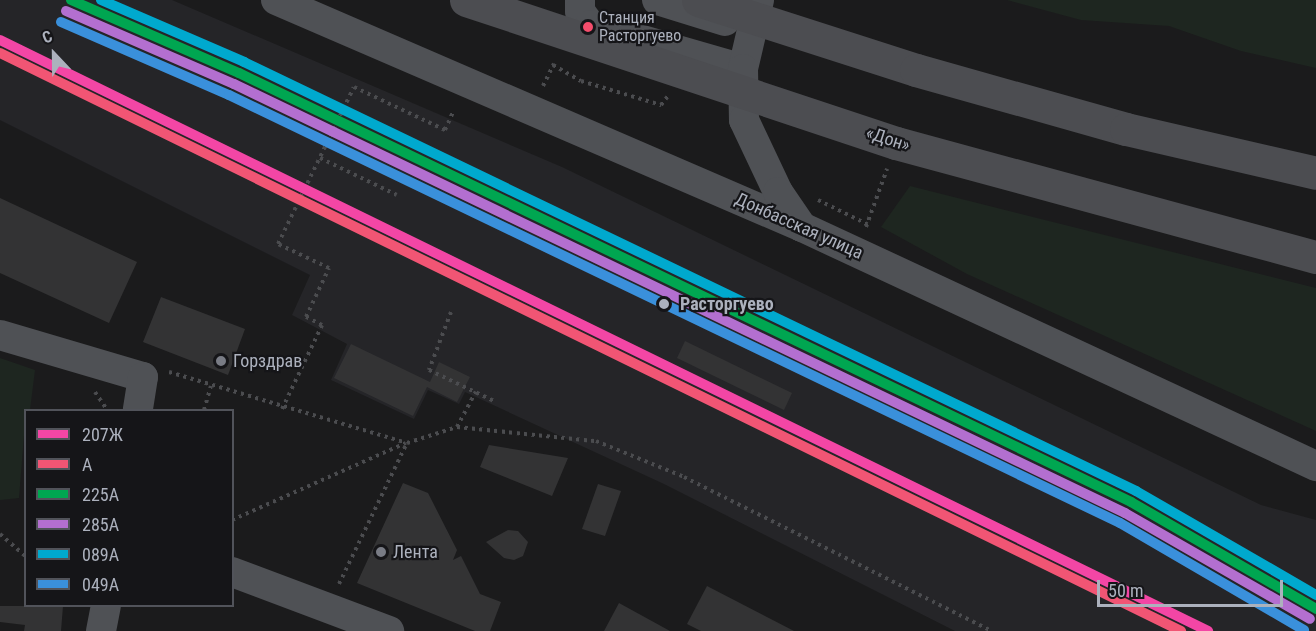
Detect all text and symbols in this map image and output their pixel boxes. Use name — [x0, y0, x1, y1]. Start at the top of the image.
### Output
place label: Станция Расторгуево — [599, 8, 681, 46]
marker: Станция Расторгуево — [582, 21, 594, 33]
north arrow — [24, 24, 84, 84]
text: С — [39, 26, 55, 47]
street label: «Дон» — [863, 122, 913, 156]
street label: Донбасская улица — [732, 188, 866, 264]
marker: Расторгуево — [653, 293, 675, 315]
place label: Расторгуево — [680, 293, 774, 315]
place label: Горздрав — [233, 350, 302, 372]
marker: Горздрав — [214, 354, 228, 368]
legend — [24, 409, 234, 607]
text: 207Ж — [82, 424, 123, 445]
text: A — [82, 454, 92, 475]
text: 225А — [82, 484, 119, 505]
text: 285А — [82, 514, 119, 535]
place label: Лента — [393, 541, 438, 563]
text: 089А — [82, 544, 119, 565]
marker: Лента — [374, 545, 388, 559]
scale bar — [1100, 568, 1286, 606]
text: 049А — [82, 574, 119, 595]
text: 50 m — [1108, 580, 1143, 601]

